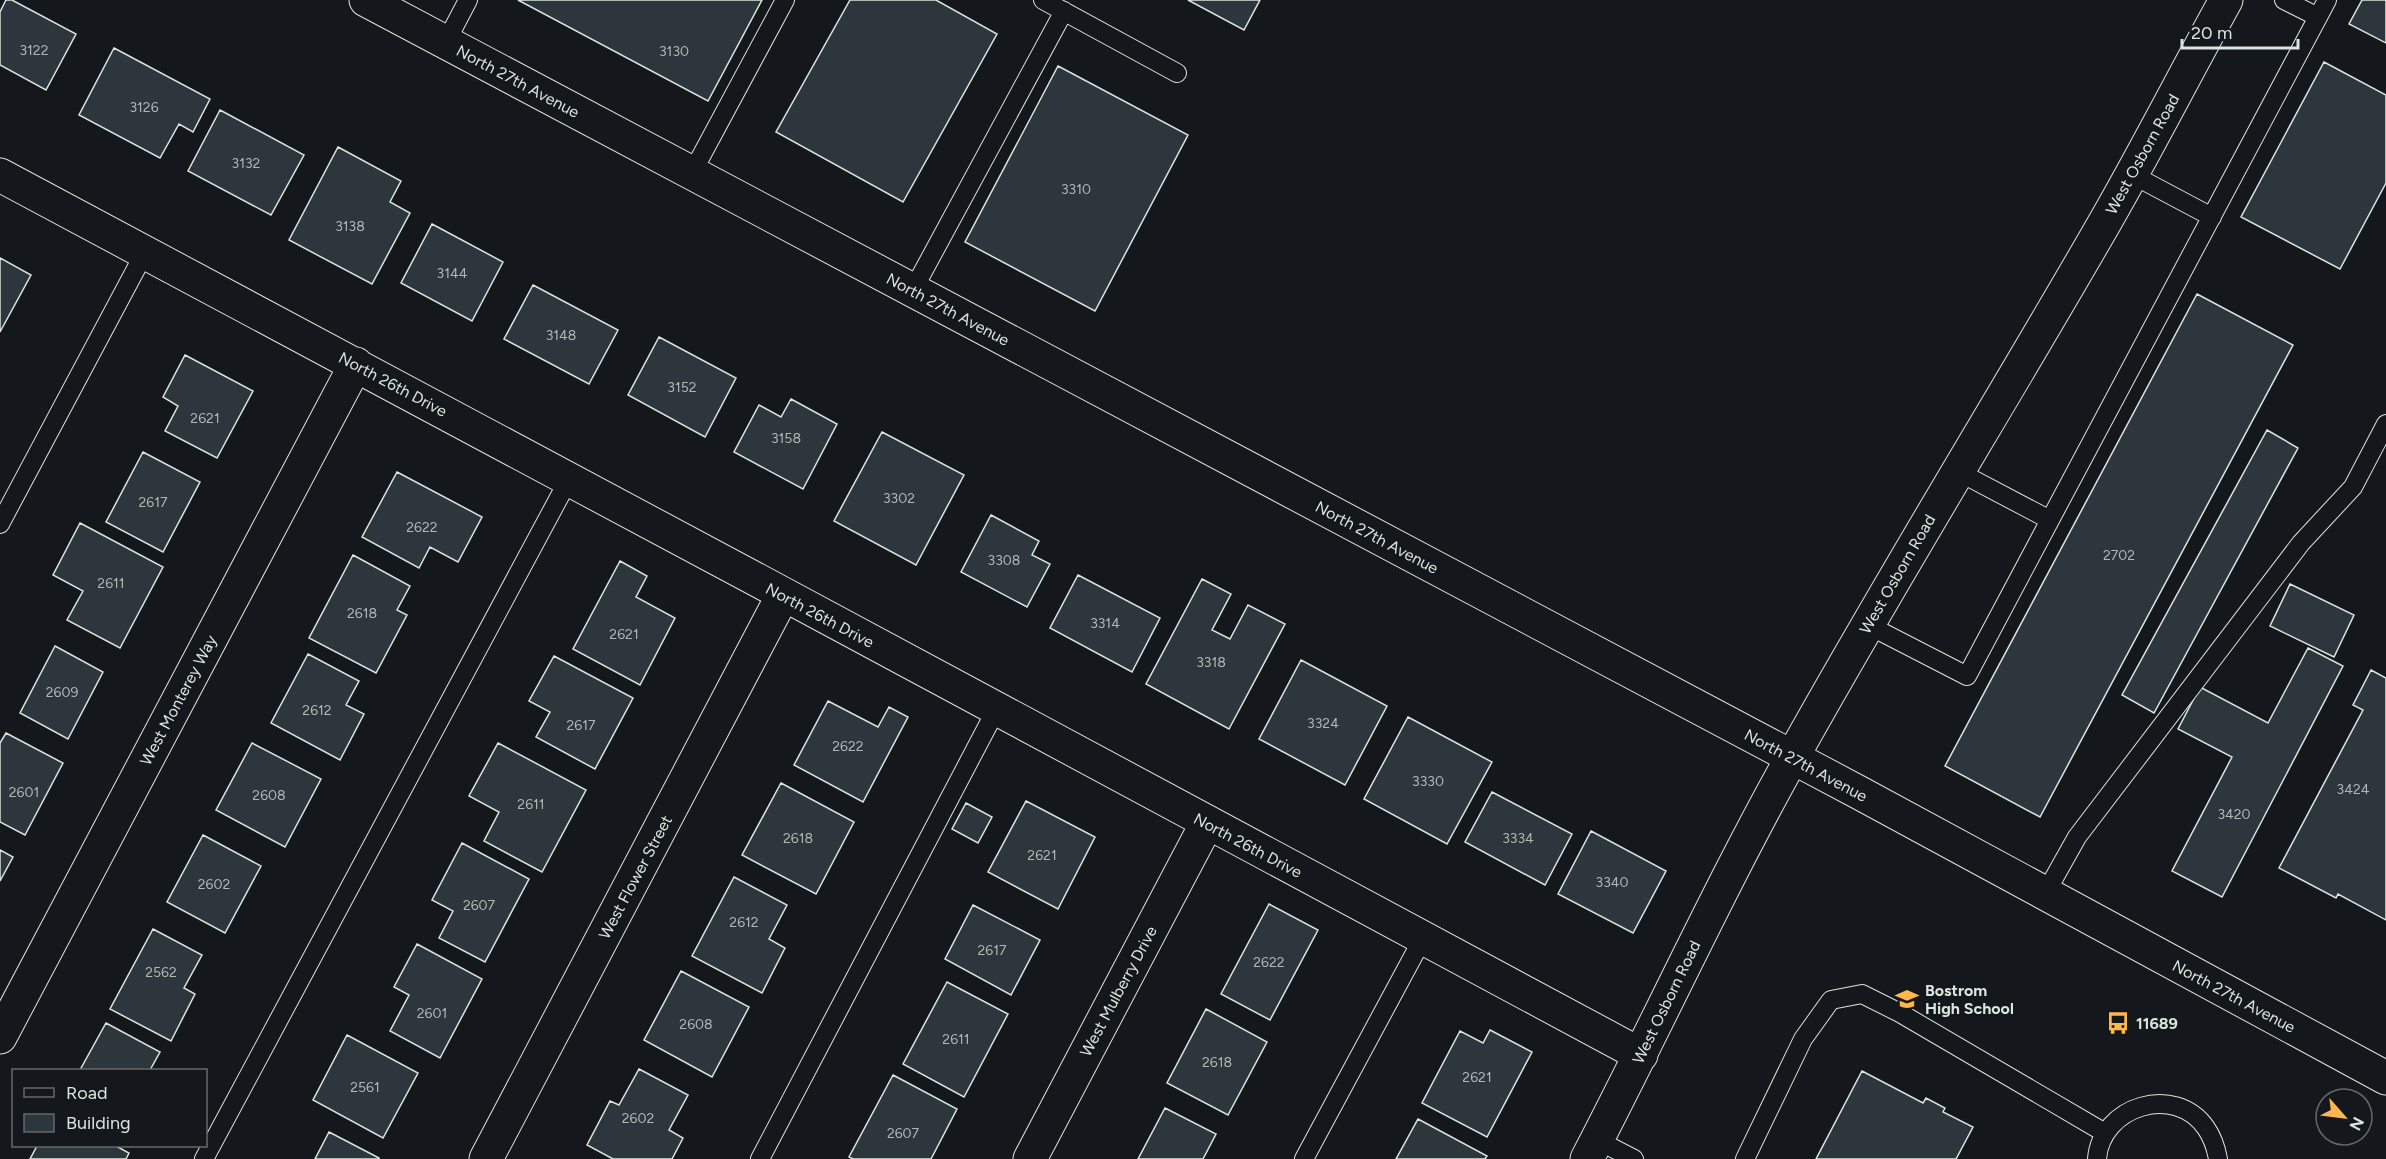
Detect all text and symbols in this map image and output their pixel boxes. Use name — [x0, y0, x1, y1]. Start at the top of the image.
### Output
scale bar — [2182, 12, 2298, 50]
text: 20 m — [2191, 22, 2232, 44]
street label: North 27th Avenue — [453, 41, 583, 122]
house number: 3122 — [19, 42, 49, 59]
house number: 3130 — [659, 43, 689, 60]
street label: West Osborn Road — [2102, 91, 2183, 218]
house number: 3126 — [129, 99, 159, 116]
house number: 3132 — [232, 155, 260, 172]
house number: 3310 — [1061, 181, 1091, 198]
house number: 3138 — [335, 218, 365, 235]
house number: 3144 — [437, 265, 468, 282]
street label: North 27th Avenue — [883, 269, 1013, 350]
house number: 3148 — [546, 327, 576, 344]
street label: North 26th Drive — [335, 348, 450, 421]
house number: 3152 — [667, 379, 697, 396]
house number: 2621 — [190, 410, 220, 427]
house number: 3158 — [771, 430, 801, 447]
house number: 3302 — [883, 490, 915, 507]
house number: 2617 — [138, 494, 168, 511]
street label: North 27th Avenue — [1312, 497, 1442, 578]
street label: West Osborn Road — [1856, 511, 1939, 637]
house number: 2622 — [406, 519, 438, 536]
house number: 2702 — [2103, 547, 2135, 564]
house number: 3308 — [988, 552, 1020, 569]
house number: 2611 — [97, 575, 125, 592]
street label: North 26th Drive — [762, 579, 877, 652]
house number: 2618 — [347, 605, 377, 622]
house number: 3314 — [1090, 615, 1120, 632]
house number: 2621 — [609, 626, 639, 643]
street label: West Monterey Way — [136, 631, 221, 769]
house number: 3318 — [1196, 654, 1226, 671]
house number: 2609 — [46, 684, 78, 701]
house number: 2612 — [302, 702, 332, 719]
house number: 3324 — [1307, 715, 1339, 732]
house number: 2617 — [566, 717, 596, 734]
street label: North 27th Avenue — [1741, 725, 1871, 806]
house number: 2622 — [832, 738, 864, 755]
house number: 3330 — [1412, 773, 1444, 790]
house number: 3424 — [2337, 781, 2370, 798]
house number: 2601 — [9, 784, 39, 801]
house number: 2608 — [252, 787, 286, 804]
house number: 2611 — [517, 796, 545, 813]
house number: 3420 — [2217, 806, 2251, 823]
street label: North 26th Drive — [1190, 809, 1305, 882]
street label: West Flower Street — [595, 812, 676, 942]
house number: 2618 — [783, 830, 813, 847]
house number: 3334 — [1502, 830, 1534, 847]
house number: 2621 — [1027, 847, 1057, 864]
house number: 3340 — [1596, 874, 1628, 891]
house number: 2602 — [198, 876, 230, 893]
house number: 2607 — [463, 897, 496, 914]
house number: 2612 — [729, 914, 759, 931]
street label: West Mulberry Drive — [1076, 922, 1161, 1060]
street label: West Osborn Road — [1628, 938, 1704, 1067]
house number: 2617 — [977, 942, 1007, 959]
house number: 2622 — [1253, 954, 1285, 971]
street label: North 27th Avenue — [2169, 956, 2299, 1037]
house number: 2562 — [145, 964, 177, 981]
place label: Bostrom High School — [1925, 981, 2014, 1018]
school or university icon: Bostrom High School — [1894, 986, 1920, 1012]
house number: 2601 — [417, 1005, 447, 1022]
bus stop icon: 11689 — [2105, 1010, 2131, 1036]
place label: 11689 — [2136, 1014, 2178, 1033]
house number: 2608 — [679, 1016, 713, 1033]
house number: 2611 — [942, 1031, 970, 1048]
house number: 2618 — [1202, 1054, 1232, 1071]
legend — [12, 1069, 207, 1147]
house number: 2621 — [1462, 1069, 1492, 1086]
house number: 2561 — [350, 1079, 380, 1096]
text: Road — [66, 1082, 107, 1104]
north arrow — [2314, 1087, 2374, 1147]
house number: 2602 — [622, 1110, 654, 1127]
text: Building — [66, 1112, 131, 1134]
text: N — [2346, 1114, 2368, 1134]
house number: 2607 — [887, 1125, 920, 1142]

